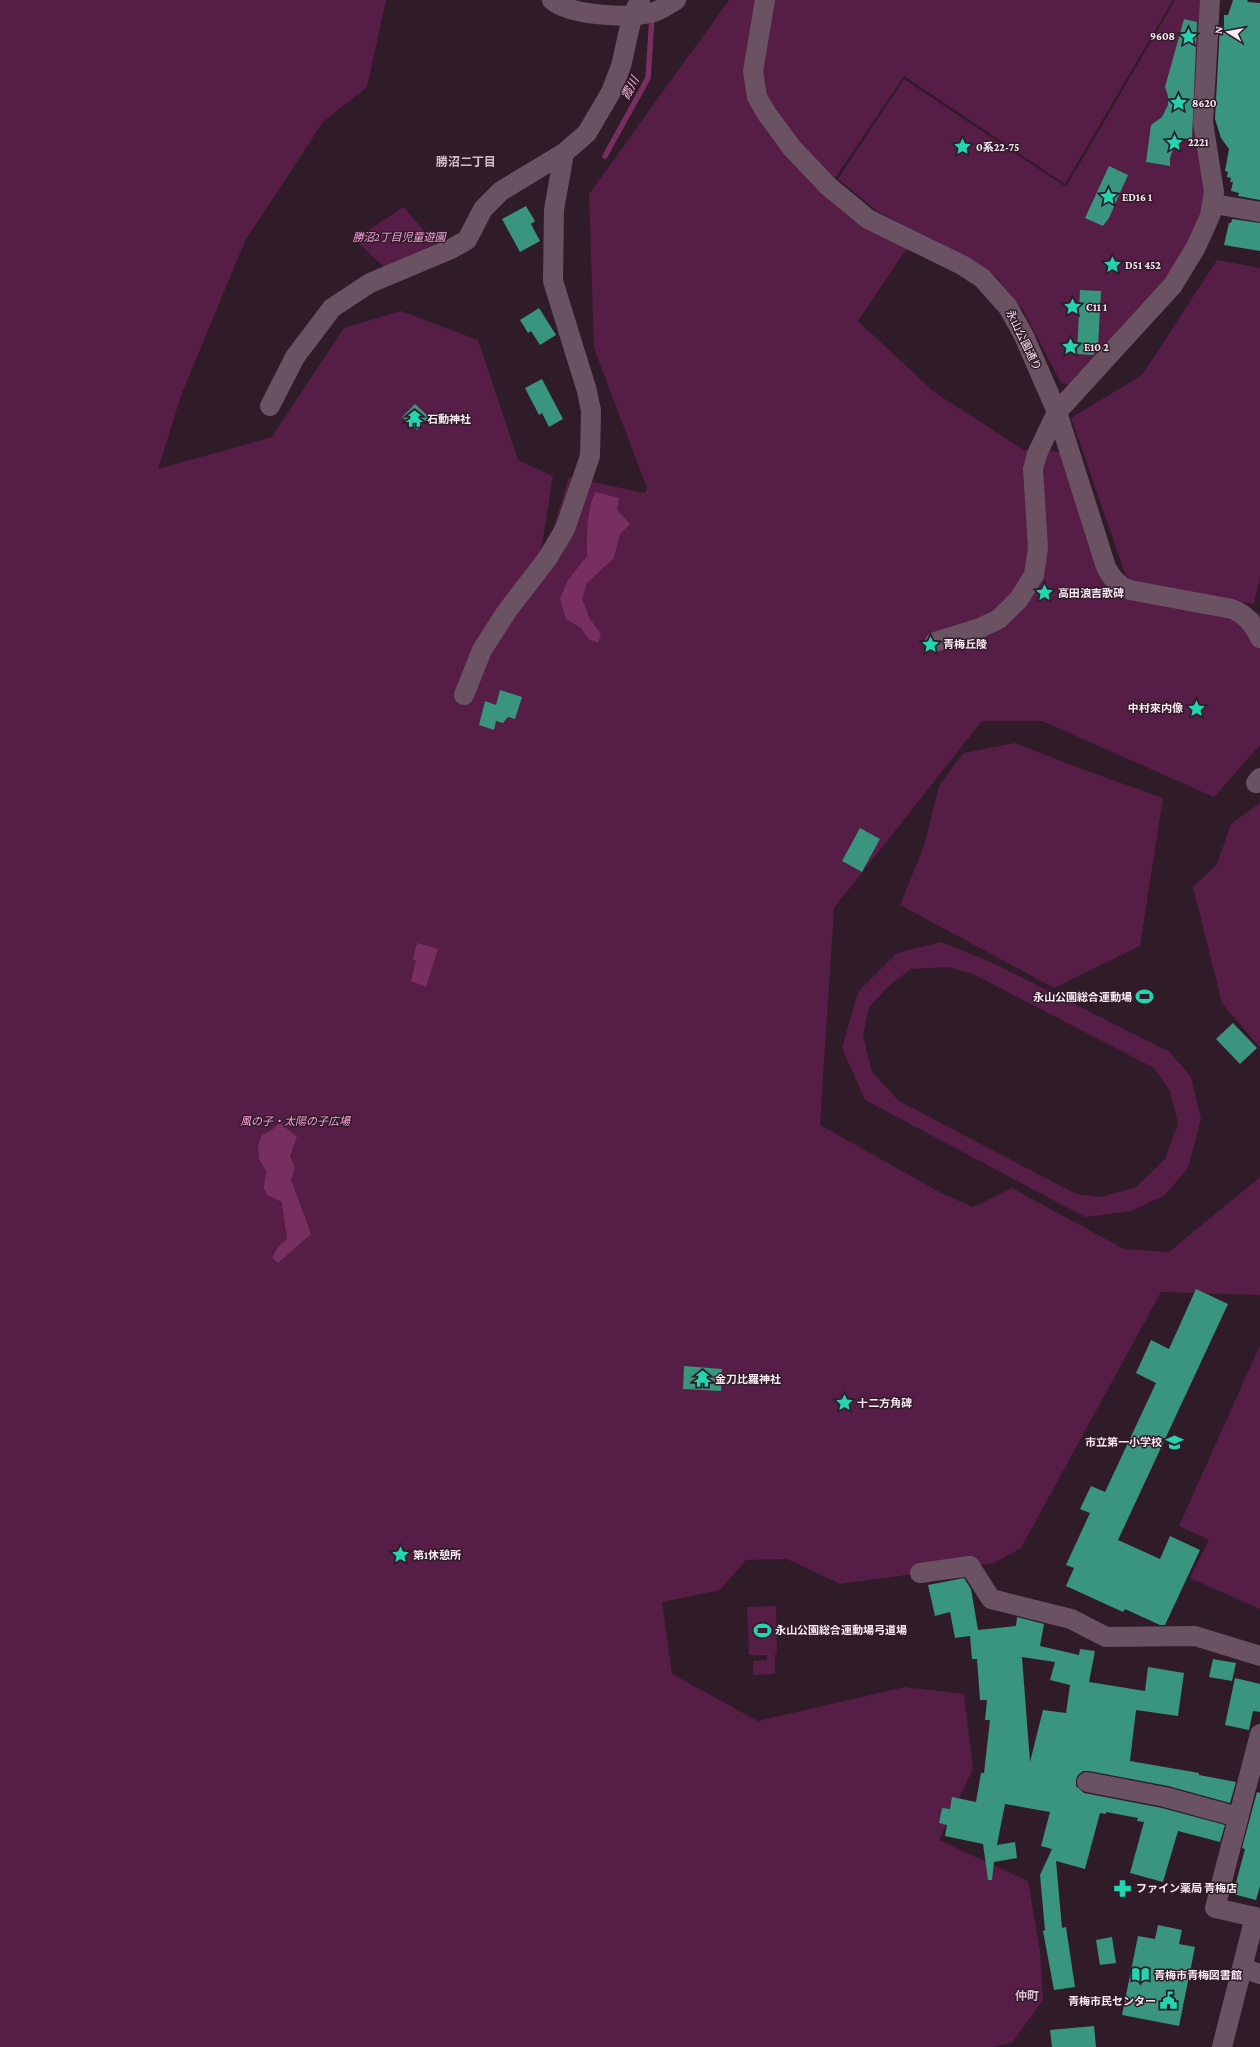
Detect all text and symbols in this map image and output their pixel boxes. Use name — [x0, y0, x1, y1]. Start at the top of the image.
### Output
north arrow — [1208, 12, 1248, 52]
text: N — [1212, 25, 1225, 35]
place icon: 9608 — [1178, 26, 1198, 46]
place label: 9608 — [1150, 30, 1175, 42]
water label: 霞川 — [618, 72, 643, 102]
place icon: 8620 — [1169, 93, 1189, 113]
place label: 8620 — [1192, 97, 1217, 109]
place icon: 2221 — [1165, 132, 1185, 152]
place label: 2221 — [1188, 136, 1209, 148]
place icon: 0系22-75 — [953, 137, 973, 157]
place label: 0系22-75 — [976, 141, 1019, 153]
district label: 勝沼二丁目 — [436, 155, 496, 169]
place icon: ED16 1 — [1099, 187, 1119, 207]
place label: ED16 1 — [1122, 191, 1152, 203]
park label: 勝沼2丁目児童遊園 — [352, 231, 448, 243]
place icon: D51 452 — [1102, 255, 1122, 275]
place label: D51 452 — [1125, 259, 1161, 271]
place icon: C11 1 — [1063, 297, 1083, 317]
place label: C11 1 — [1086, 301, 1107, 313]
street label: 永山公園通り — [1004, 308, 1044, 372]
place icon: E10 2 — [1061, 337, 1081, 357]
place label: E10 2 — [1084, 341, 1109, 353]
temple icon: 石動神社 — [404, 409, 424, 429]
place label: 石動神社 — [427, 413, 471, 425]
place icon: 高田浪吉歌碑 — [1035, 583, 1055, 603]
place label: 高田浪吉歌碑 — [1058, 587, 1124, 599]
place icon: 青梅丘陵 — [920, 634, 940, 654]
place label: 青梅丘陵 — [943, 638, 987, 650]
place icon: 中村來内像 — [1186, 698, 1206, 718]
place label: 中村來内像 — [1128, 702, 1183, 714]
sports icon: 永山公園総合運動場 — [1135, 987, 1155, 1007]
place label: 永山公園総合運動場 — [1033, 991, 1132, 1003]
park label: 風の子・太陽の子広場 — [240, 1115, 352, 1127]
temple icon: 金刀比羅神社 — [692, 1369, 712, 1389]
place label: 金刀比羅神社 — [715, 1373, 781, 1385]
place icon: 十二方角碑 — [834, 1393, 854, 1413]
place label: 十二方角碑 — [857, 1397, 912, 1409]
school or university icon: 市立第一小学校 — [1165, 1432, 1185, 1452]
place label: 市立第一小学校 — [1085, 1436, 1162, 1448]
place icon: 第1休憩所 — [390, 1545, 410, 1565]
place label: 第1休憩所 — [413, 1549, 461, 1561]
sports icon: 永山公園総合運動場弓道場 — [752, 1620, 772, 1640]
place label: 永山公園総合運動場弓道場 — [775, 1624, 907, 1636]
pharmacy icon: ファイン薬局 青梅店 — [1113, 1878, 1133, 1898]
place label: ファイン薬局 青梅店 — [1136, 1882, 1237, 1894]
library icon: 青梅市青梅図書館 — [1131, 1965, 1151, 1985]
place label: 青梅市青梅図書館 — [1154, 1969, 1242, 1981]
district label: 仲町 — [1015, 1989, 1039, 2003]
public building icon: 青梅市民センター — [1159, 1991, 1179, 2011]
place label: 青梅市民センター — [1068, 1995, 1156, 2007]

